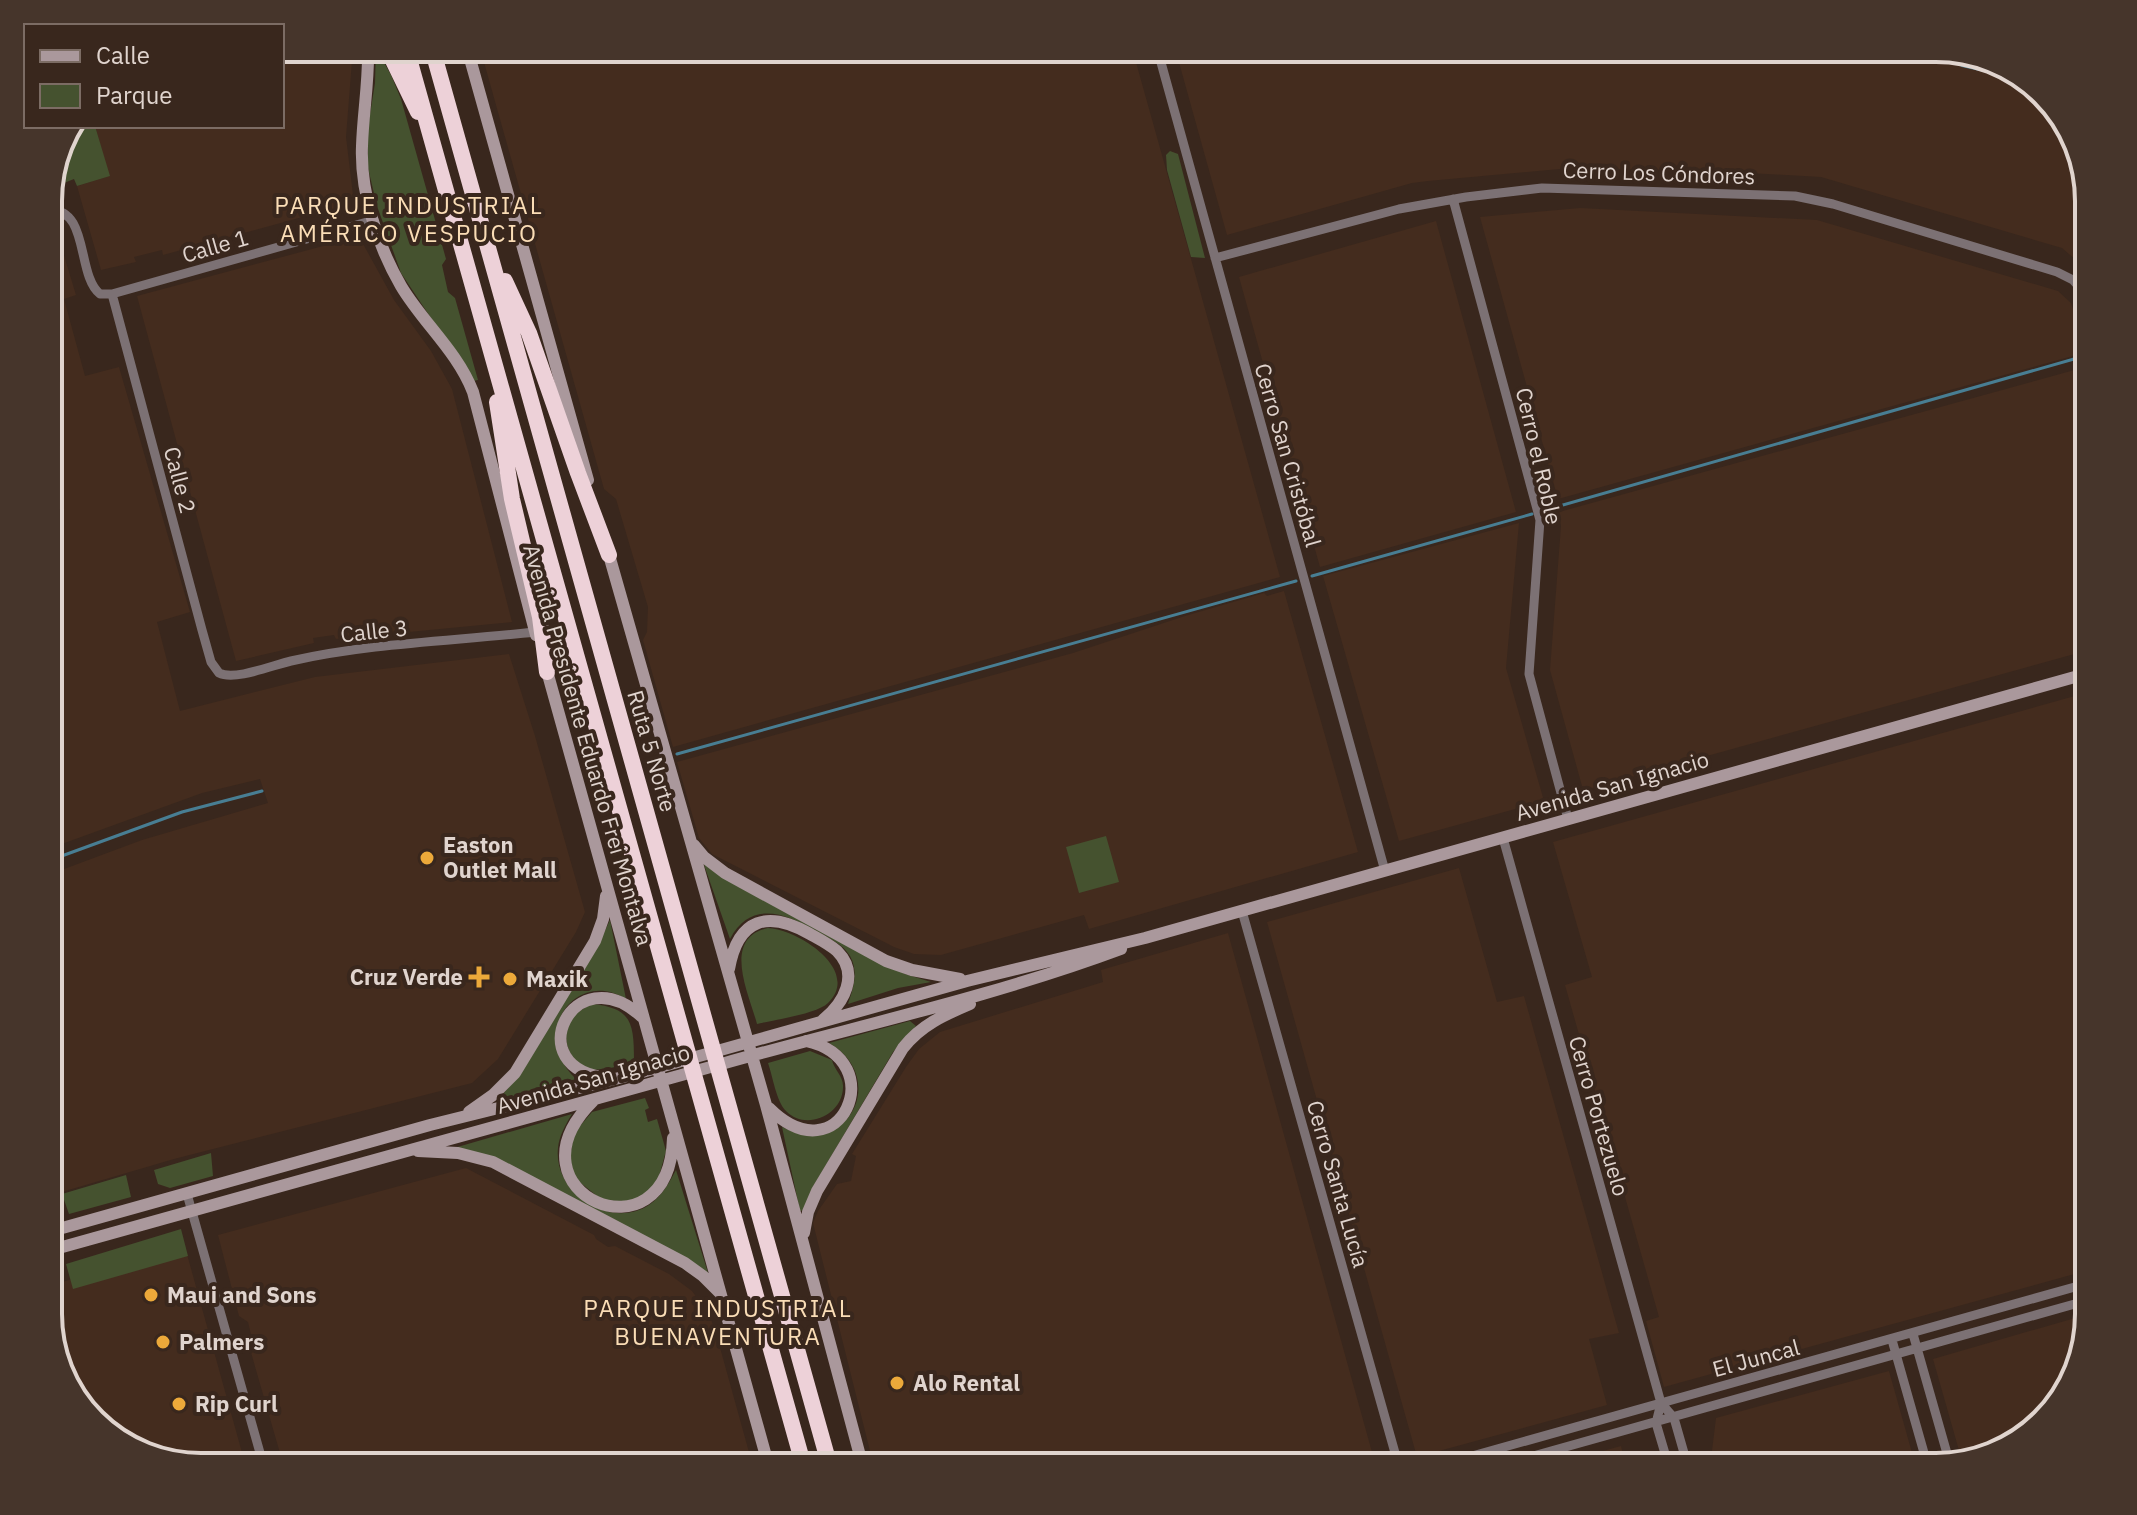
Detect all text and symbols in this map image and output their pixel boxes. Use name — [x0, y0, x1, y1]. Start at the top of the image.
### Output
legend — [24, 24, 284, 128]
text: Calle — [96, 39, 150, 71]
text: Parque — [96, 79, 173, 111]
street label: Cerro Los Cóndores — [1562, 155, 1756, 190]
district label: PARQUE INDUSTRIAL AMÉRICO VESPUCIO — [274, 189, 544, 249]
street label: Calle 1 — [178, 222, 251, 269]
street label: Cerro San Cristóbal — [1248, 360, 1329, 550]
street label: Cerro el Roble — [1510, 385, 1569, 527]
street label: Calle 2 — [158, 443, 203, 516]
street label: Avenida Presidente Eduardo Frei Montalva — [517, 541, 660, 949]
street label: Calle 3 — [339, 613, 409, 648]
street label: Ruta 5 Norte — [621, 687, 684, 815]
street label: Avenida San Ignacio — [1512, 744, 1712, 827]
place label: Easton Outlet Mall — [443, 830, 557, 884]
marker: Easton Outlet Mall — [418, 849, 436, 867]
place label: Cruz Verde — [350, 962, 463, 991]
place label: Maxik — [526, 964, 588, 993]
marker: Cruz Verde — [470, 968, 488, 986]
marker: Maxik — [501, 970, 519, 988]
street label: Cerro Portezuelo — [1563, 1032, 1636, 1199]
street label: Avenida San Ignacio — [493, 1037, 693, 1120]
street label: Cerro Santa Lucía — [1301, 1097, 1376, 1271]
place label: Maui and Sons — [167, 1280, 317, 1309]
marker: Maui and Sons — [142, 1286, 160, 1304]
district label: PARQUE INDUSTRIAL BUENAVENTURA — [583, 1292, 853, 1352]
place label: Palmers — [179, 1327, 264, 1356]
street label: El Juncal — [1709, 1332, 1803, 1383]
marker: Palmers — [154, 1333, 172, 1351]
place label: Alo Rental — [913, 1368, 1020, 1397]
marker: Alo Rental — [888, 1374, 906, 1392]
place label: Rip Curl — [195, 1389, 278, 1418]
marker: Rip Curl — [170, 1395, 188, 1413]

